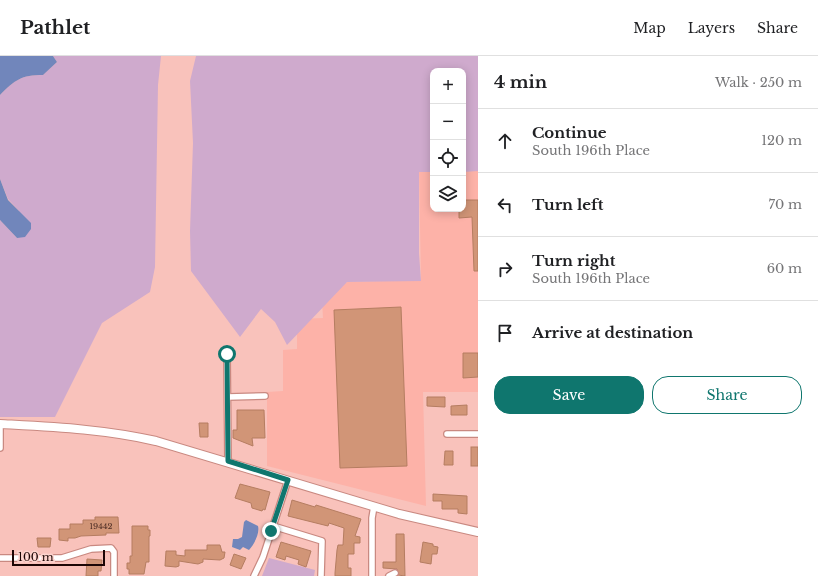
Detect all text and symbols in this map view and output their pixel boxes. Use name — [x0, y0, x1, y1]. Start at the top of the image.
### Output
text: Pathlet — [20, 16, 90, 39]
text: Map — [633, 19, 666, 37]
text: Layers — [688, 19, 735, 37]
text: Share — [757, 19, 798, 37]
map controls — [430, 68, 466, 212]
button: + — [430, 68, 466, 104]
text: 4 min — [494, 72, 547, 93]
text: Walk · 250 m — [715, 74, 802, 91]
button: − — [430, 104, 466, 140]
text: Continue — [532, 123, 607, 142]
icon: ahead — [494, 130, 516, 152]
text: 120 m — [761, 132, 802, 149]
button: locate — [430, 140, 466, 176]
text: South 196th Place — [532, 142, 650, 159]
button: layers — [430, 176, 466, 212]
icon: left — [494, 194, 516, 216]
text: Turn left — [532, 195, 603, 214]
text: 70 m — [769, 196, 802, 213]
text: Turn right — [532, 251, 615, 270]
icon: right — [494, 258, 516, 280]
text: 60 m — [767, 260, 802, 277]
text: South 196th Place — [532, 270, 650, 287]
icon: arrive — [494, 322, 516, 344]
text: Arrive at destination — [532, 323, 693, 342]
route start — [218, 345, 236, 363]
button: Save — [494, 376, 644, 414]
button: Share — [652, 376, 802, 414]
house number: 19442 — [90, 521, 113, 531]
route end — [262, 522, 280, 540]
scale bar — [12, 548, 105, 567]
text: 100 m — [18, 550, 54, 564]

